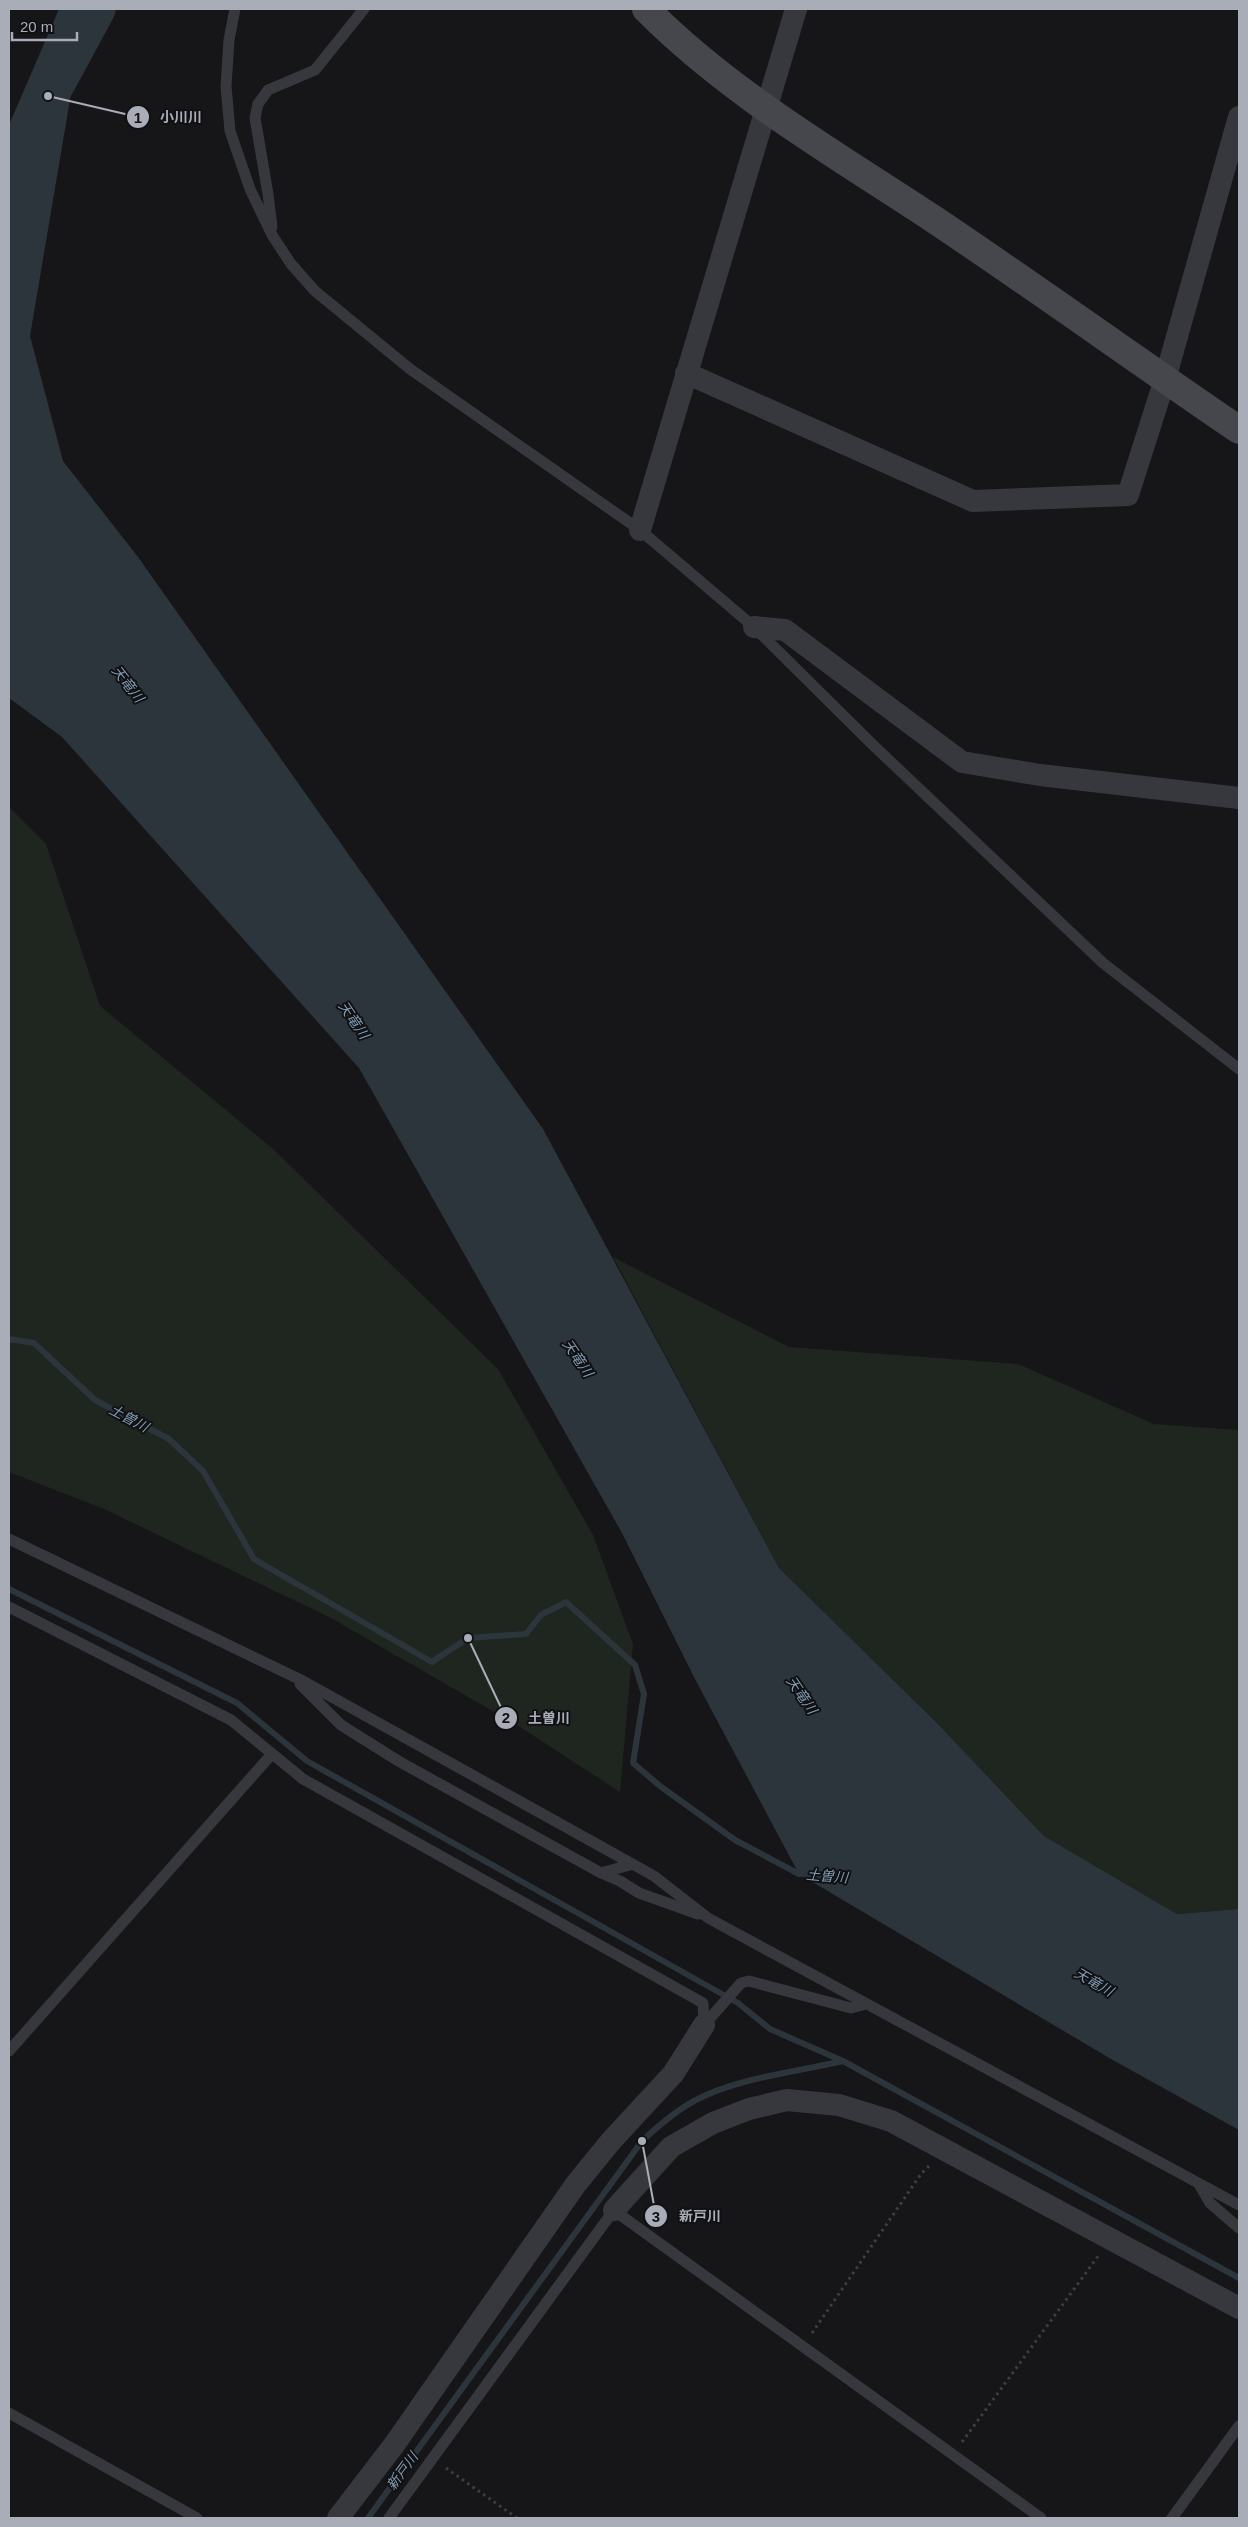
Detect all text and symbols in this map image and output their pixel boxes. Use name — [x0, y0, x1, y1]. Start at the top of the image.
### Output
scale bar — [12, 10, 78, 42]
text: 20 m — [20, 18, 53, 35]
callout: 小川川 — [125, 103, 212, 132]
text: 1 — [134, 109, 142, 126]
text: 小川川 — [160, 109, 202, 125]
water label: 天竜川 — [109, 663, 148, 707]
water label: 天竜川 — [336, 998, 373, 1044]
water label: 天竜川 — [560, 1336, 597, 1382]
water label: 土曽川 — [107, 1401, 153, 1436]
water label: 天竜川 — [784, 1673, 821, 1719]
callout: 土曽川 — [493, 1704, 580, 1733]
text: 2 — [502, 1709, 510, 1726]
text: 土曽川 — [528, 1710, 570, 1726]
water label: 土曽川 — [805, 1866, 851, 1886]
water label: 天竜川 — [1072, 1965, 1118, 2000]
callout: 新戸川 — [644, 2202, 731, 2231]
text: 3 — [652, 2208, 660, 2225]
text: 新戸川 — [679, 2208, 721, 2224]
water label: 新戸川 — [383, 2448, 422, 2493]

